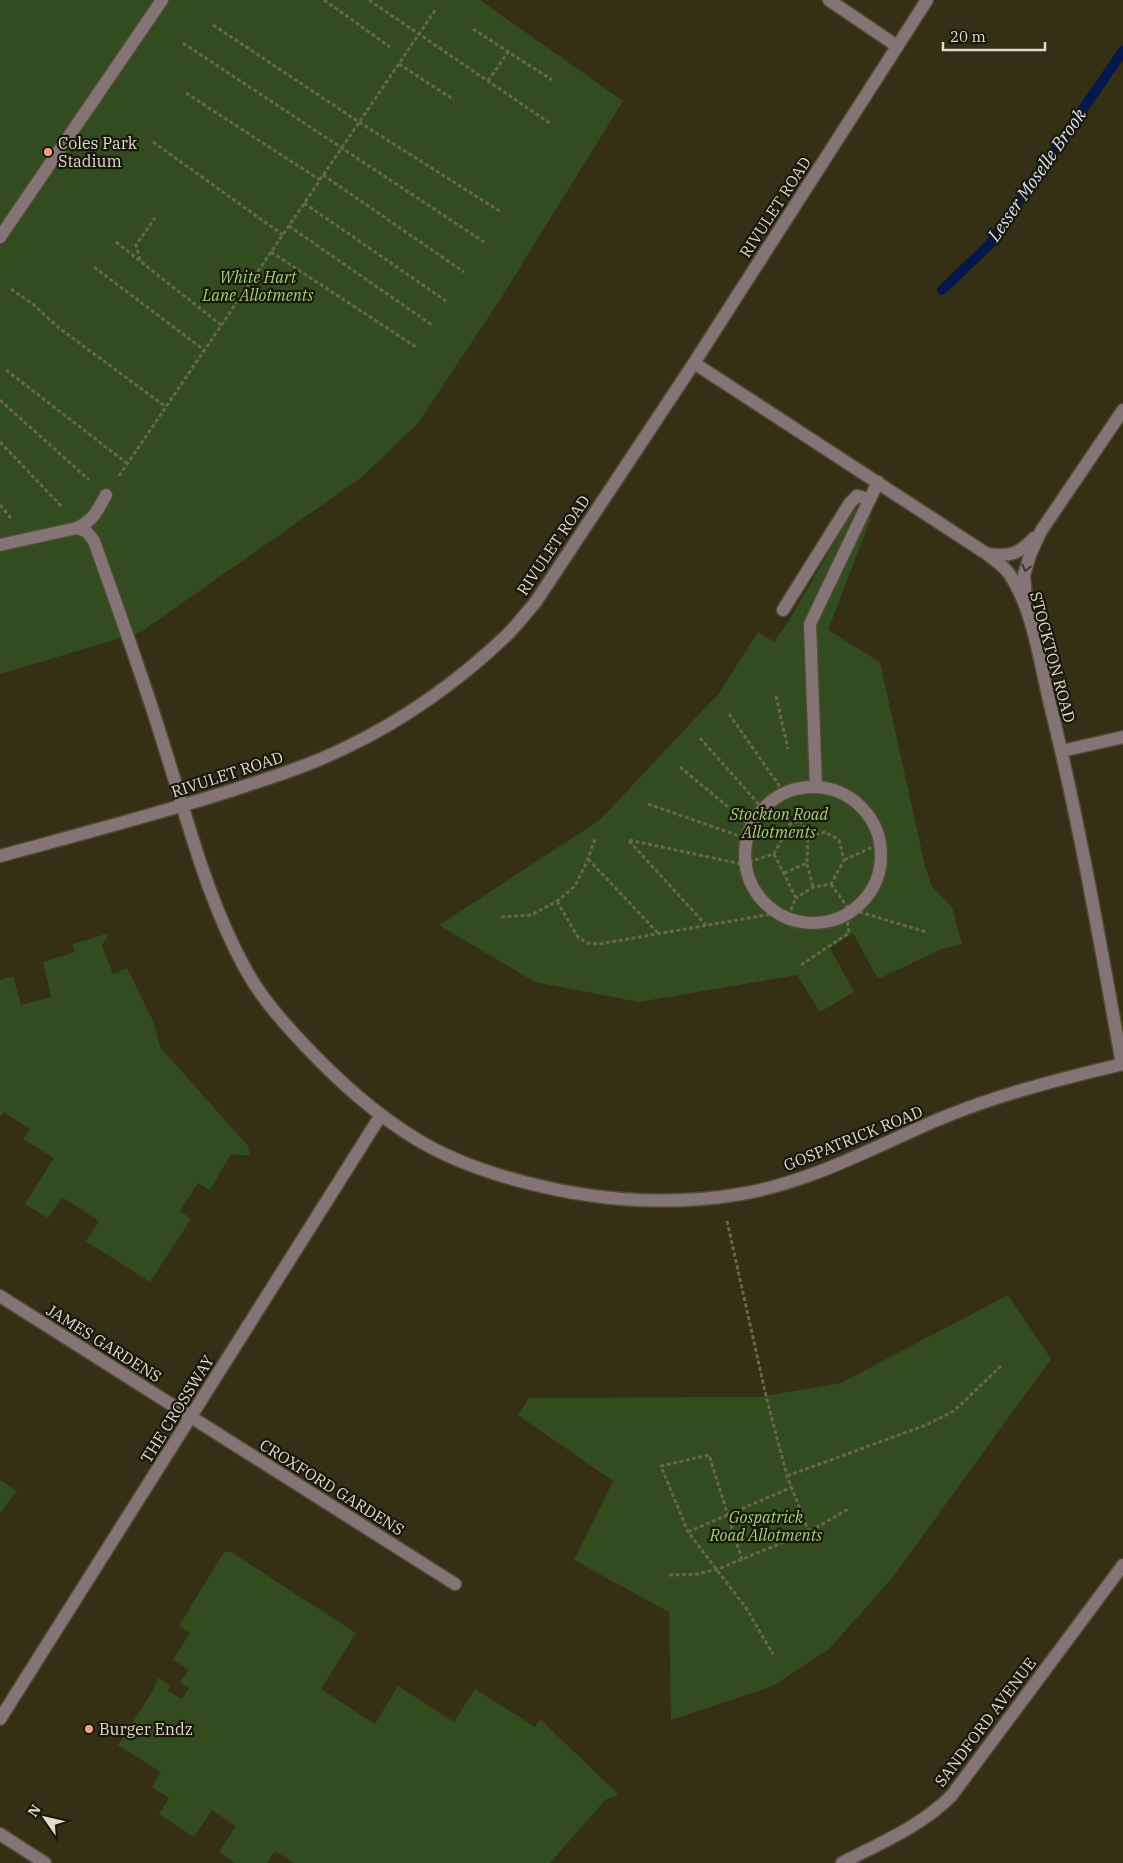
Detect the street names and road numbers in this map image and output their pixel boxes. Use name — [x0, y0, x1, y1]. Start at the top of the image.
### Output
street label: RIVULET ROAD — [735, 153, 815, 261]
street label: RIVULET ROAD — [512, 491, 594, 599]
street label: STOCKTON ROAD — [1026, 589, 1080, 725]
street label: RIVULET ROAD — [169, 746, 285, 802]
street label: GOSPATRICK ROAD — [781, 1101, 925, 1175]
street label: JAMES GARDENS — [43, 1300, 165, 1386]
street label: THE CROSSWAY — [136, 1351, 218, 1467]
street label: CROXFORD GARDENS — [256, 1434, 408, 1540]
street label: SANDFORD AVENUE — [930, 1654, 1040, 1790]

